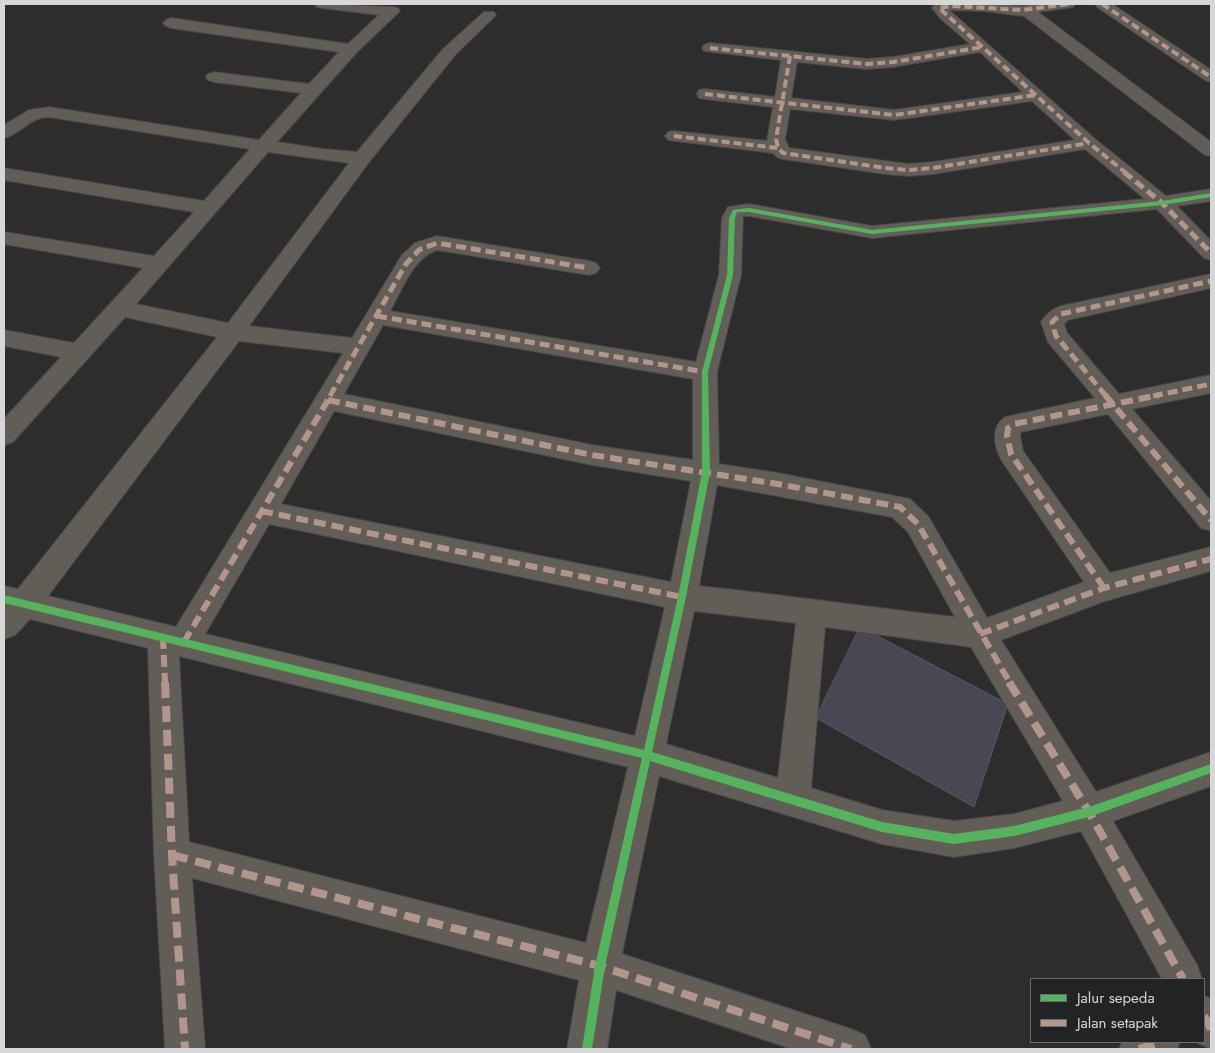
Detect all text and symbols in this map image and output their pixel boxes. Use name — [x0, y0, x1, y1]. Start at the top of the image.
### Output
legend — [1030, 978, 1205, 1043]
text: Jalur sepeda — [1077, 987, 1155, 1009]
text: Jalan setapak — [1077, 1012, 1158, 1034]

